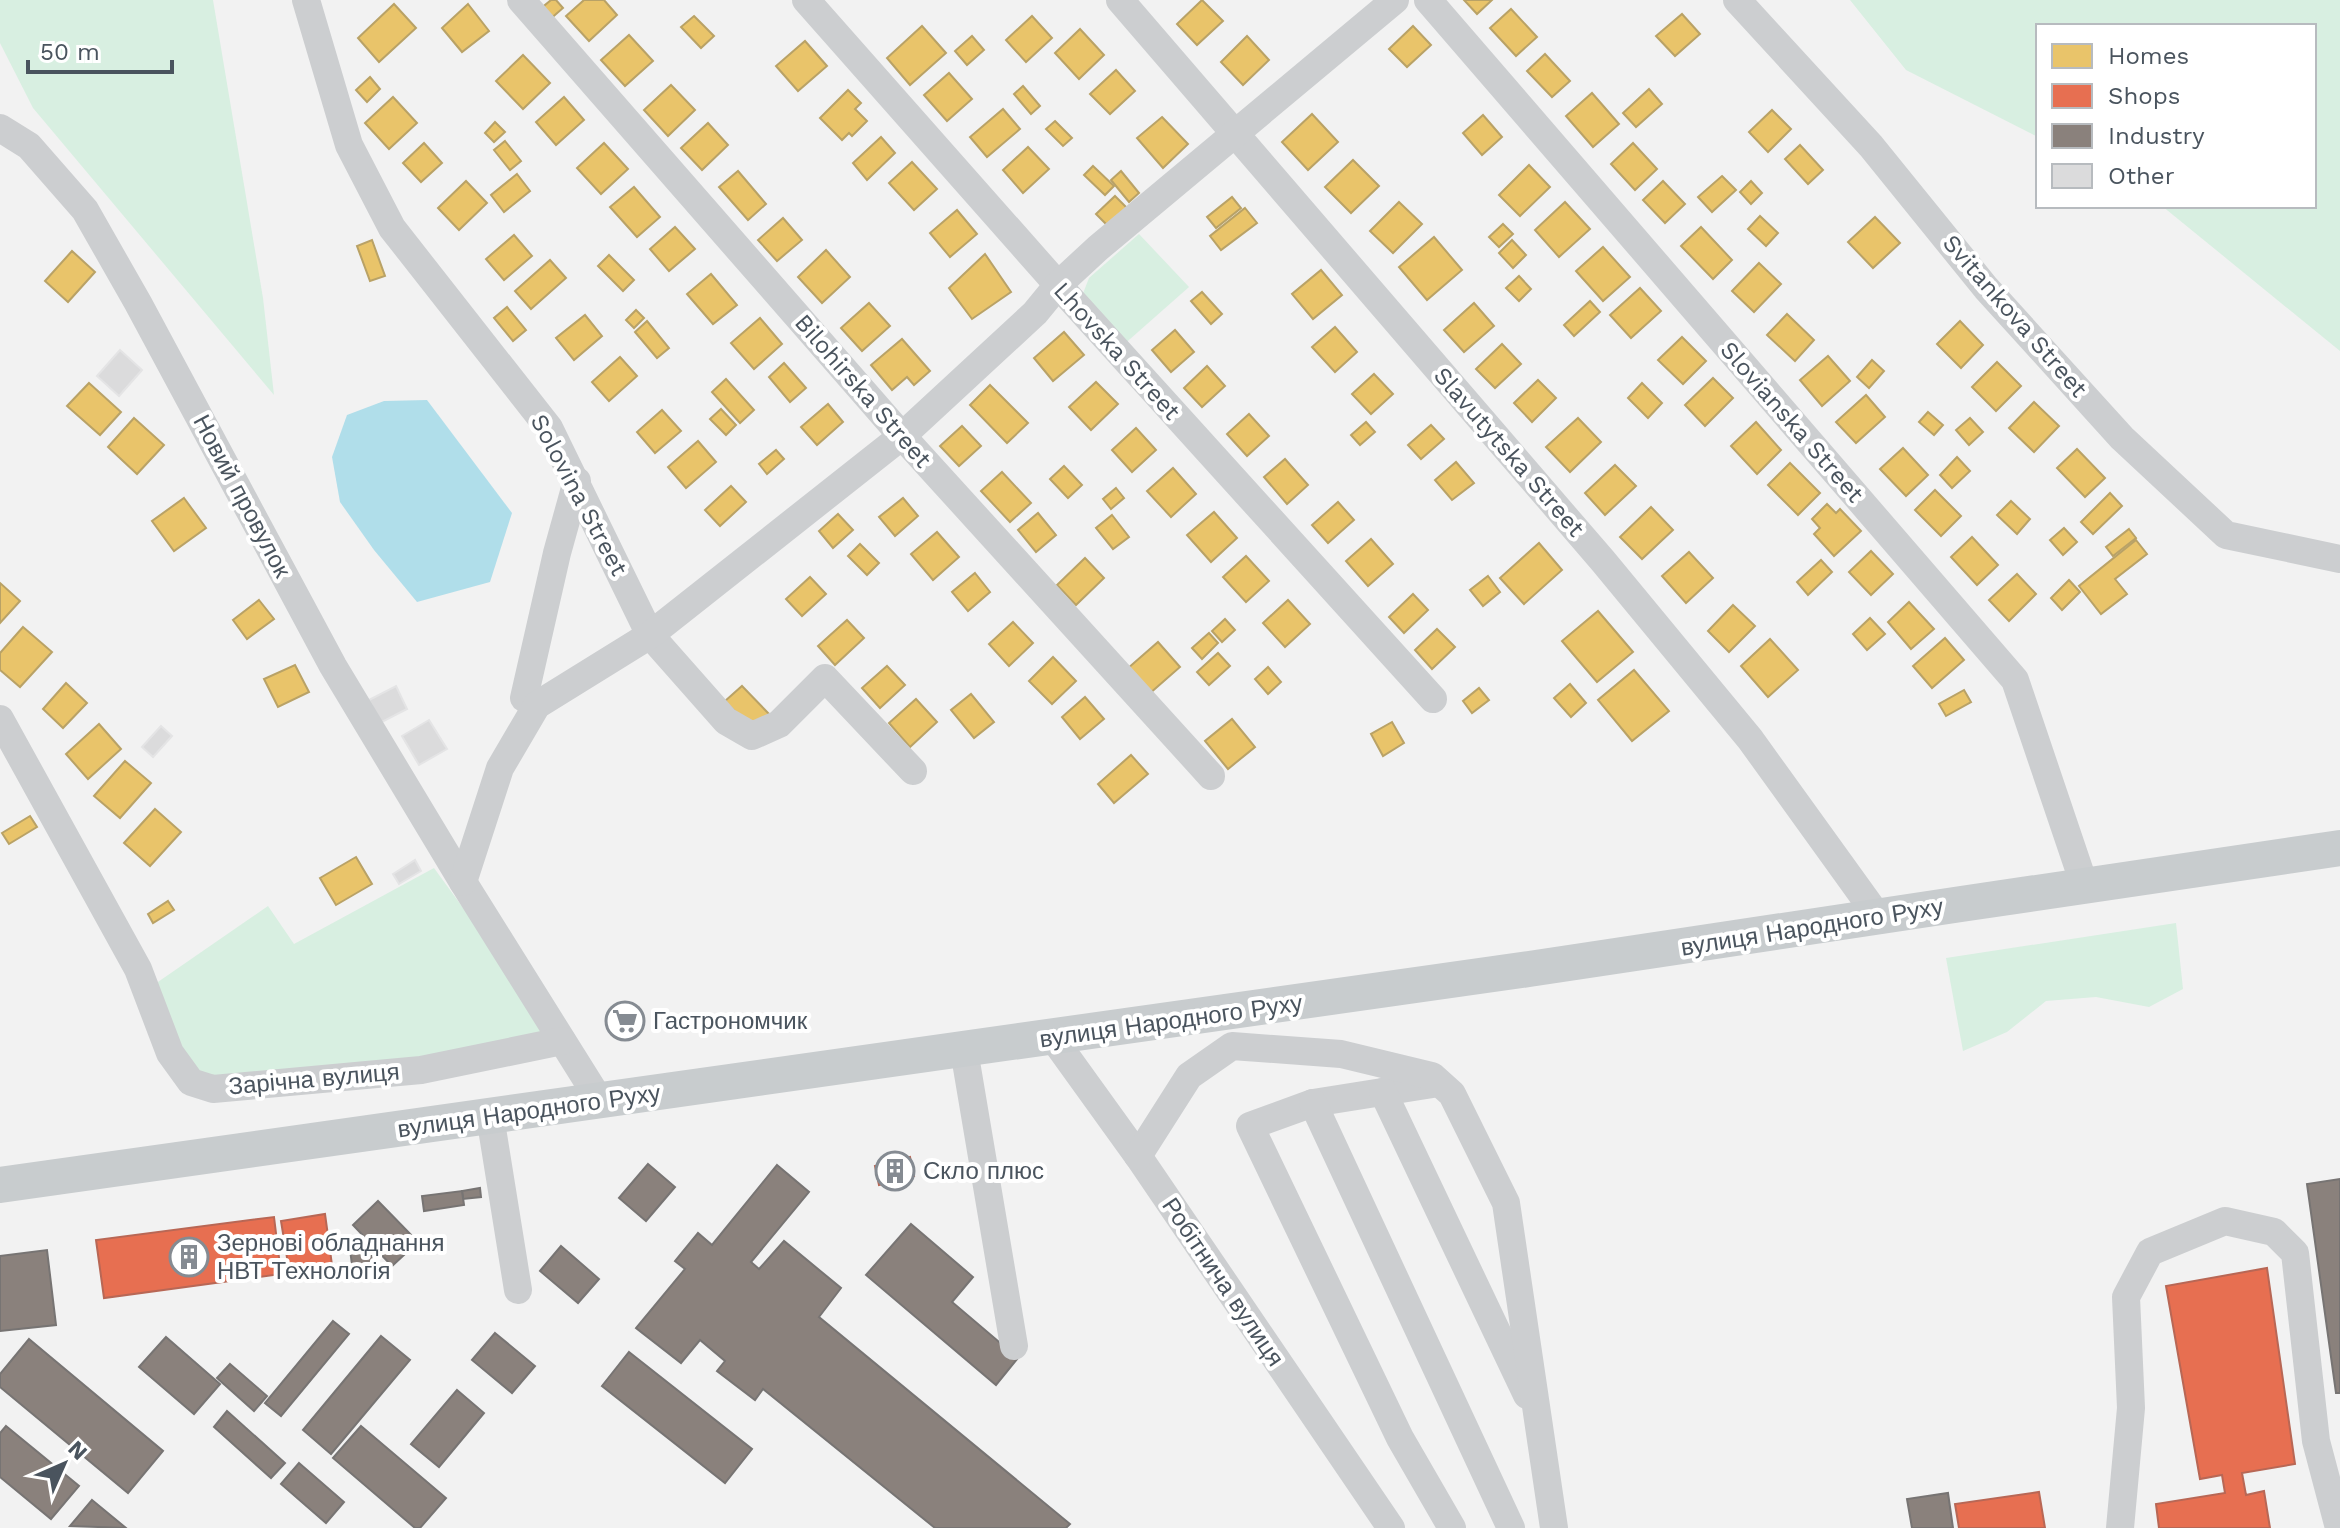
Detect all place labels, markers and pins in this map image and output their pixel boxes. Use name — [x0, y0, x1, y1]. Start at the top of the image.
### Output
supermarket icon: Гастрономчик — [604, 1000, 646, 1042]
place label: Гастрономчик — [653, 1007, 808, 1035]
building icon: Скло плюс — [874, 1150, 916, 1192]
place label: Скло плюс — [923, 1157, 1044, 1185]
place label: Зернові обладнання НВТ Технологія — [217, 1229, 445, 1285]
building icon: Зернові обладнання НВТ Технологія — [168, 1236, 210, 1278]

